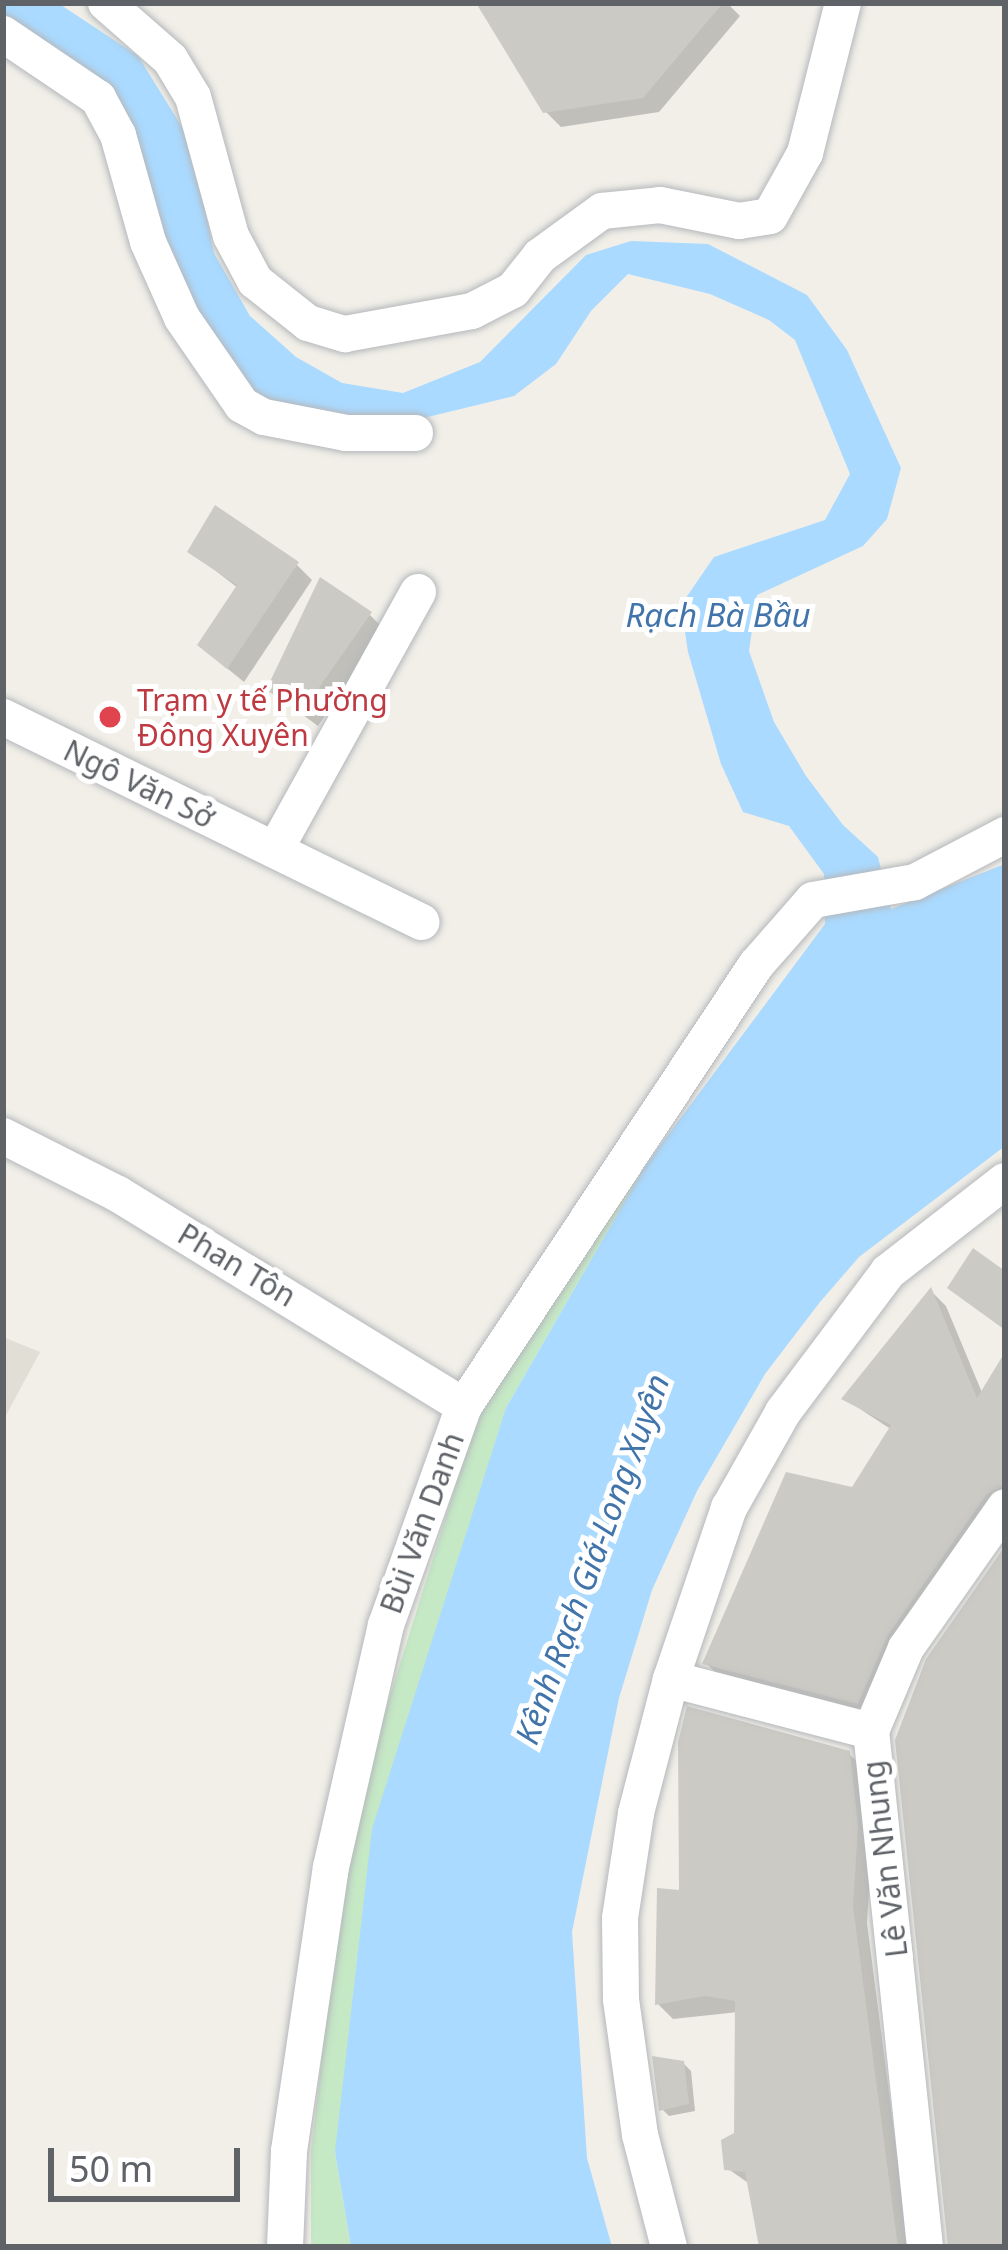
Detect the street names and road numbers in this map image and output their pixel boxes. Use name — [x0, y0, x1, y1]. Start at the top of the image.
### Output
street label: Ngô Văn Sở — [58, 732, 220, 836]
street label: Phan Tôn — [172, 1216, 302, 1314]
street label: Bùi Văn Danh — [373, 1428, 471, 1618]
street label: Lê Văn Nhung — [855, 1759, 915, 1959]

